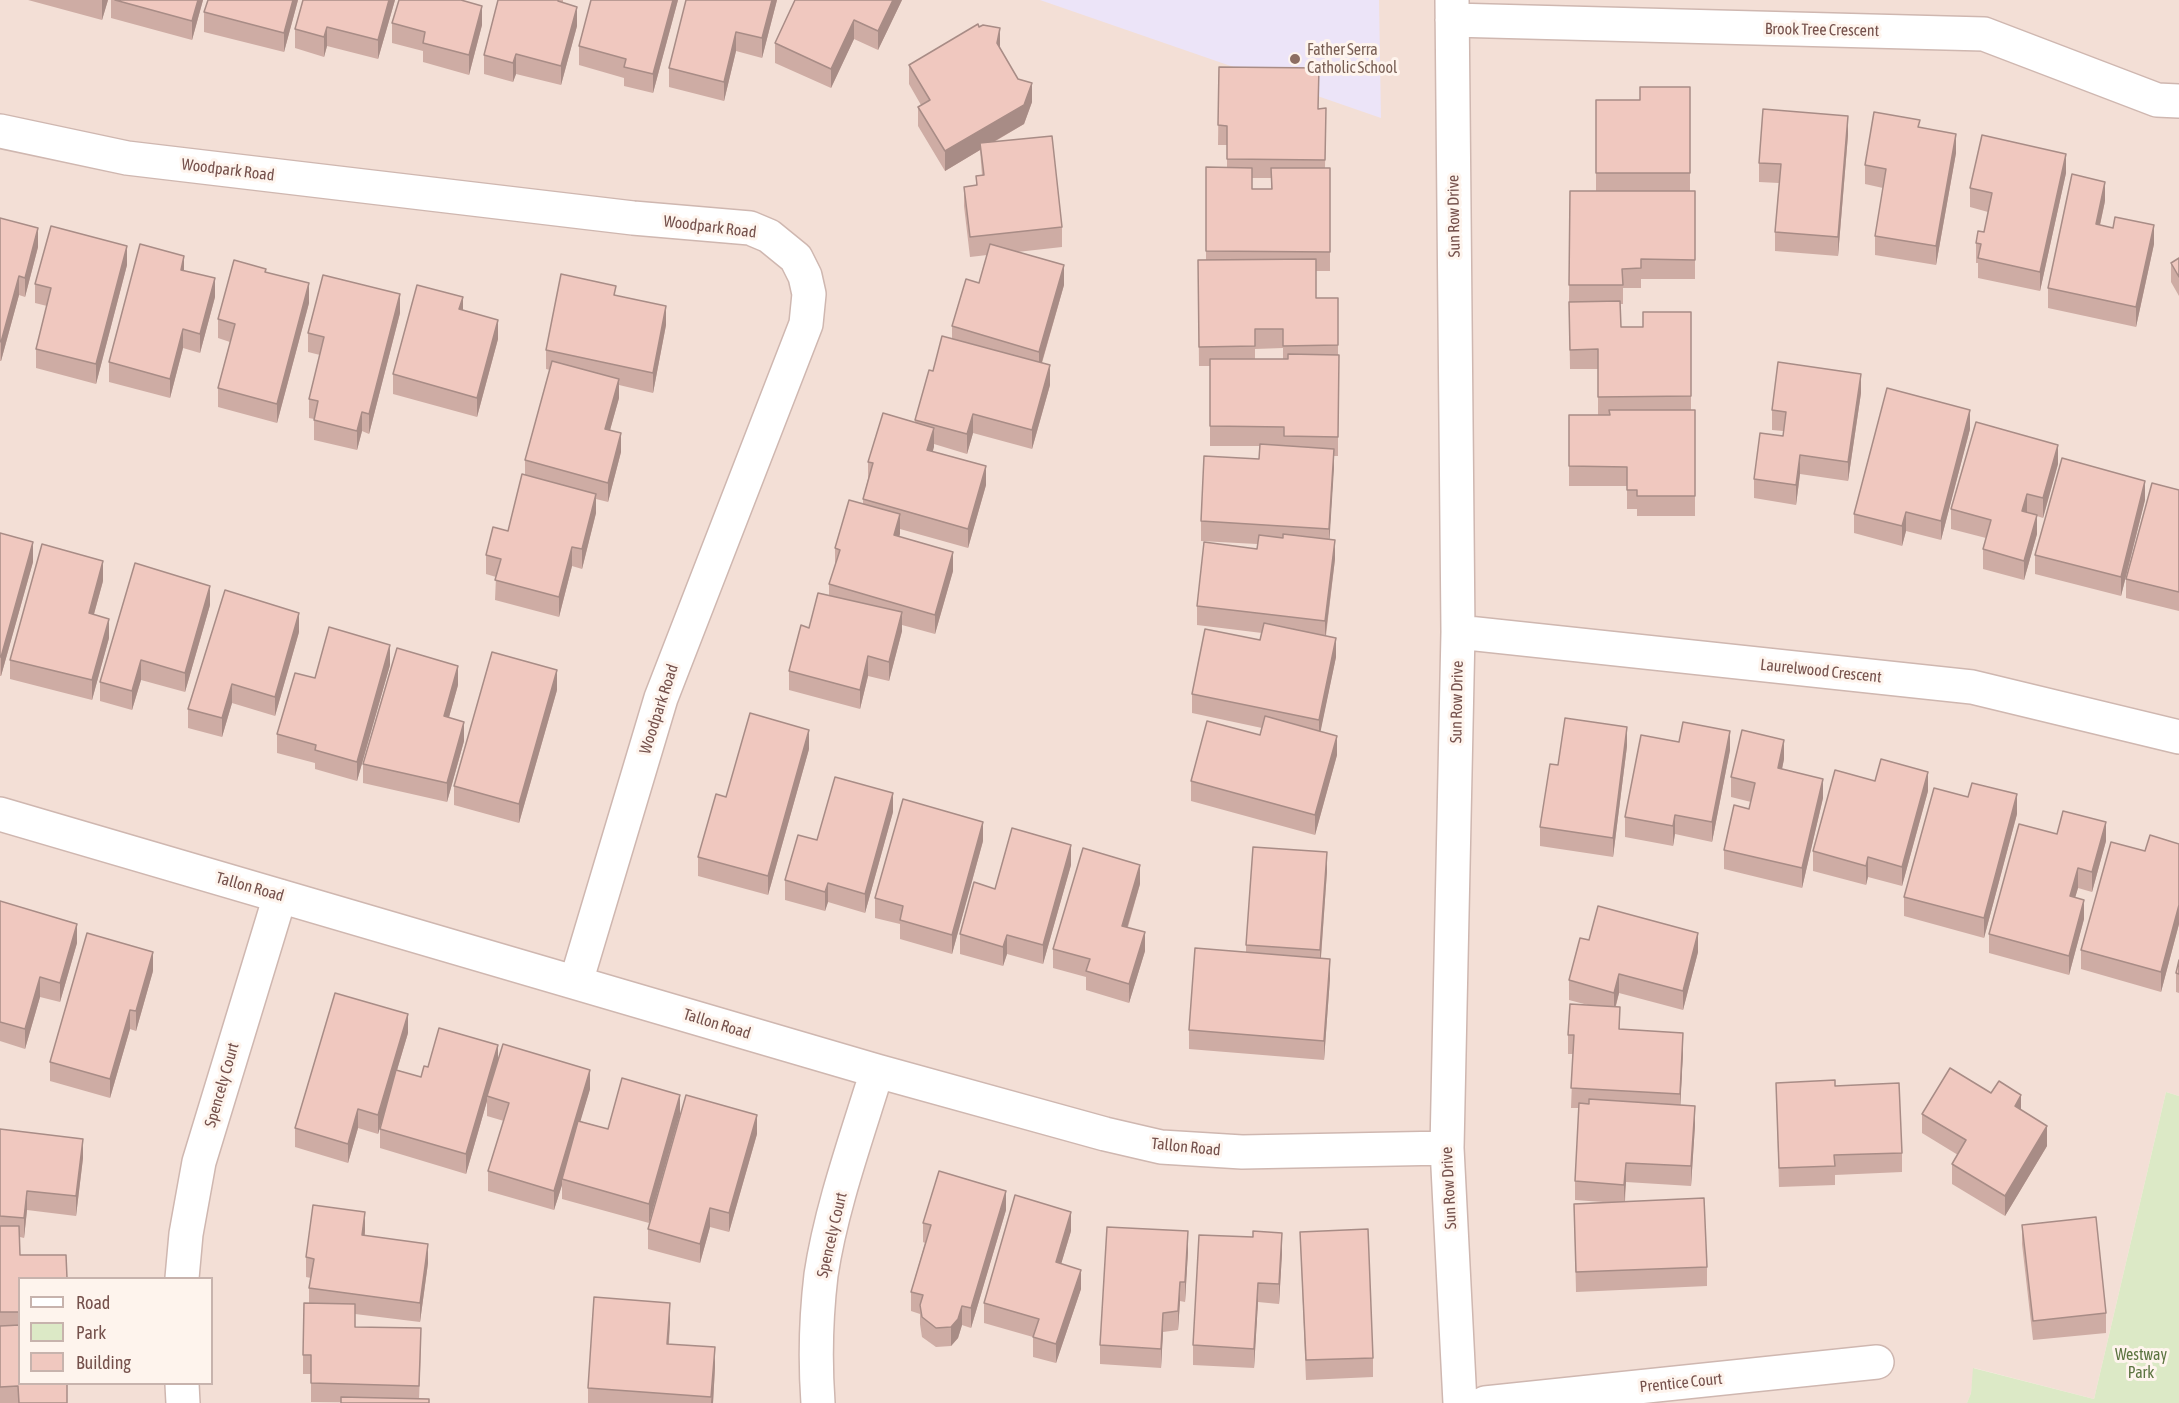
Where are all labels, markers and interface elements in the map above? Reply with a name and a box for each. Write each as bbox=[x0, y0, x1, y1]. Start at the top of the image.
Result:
street label: Brook Tree Crescent bbox=[1765, 19, 1879, 41]
place label: Father Serra Catholic School bbox=[1307, 40, 1397, 78]
marker: Father Serra Catholic School bbox=[1288, 52, 1302, 66]
street label: Woodpark Road bbox=[181, 155, 275, 185]
street label: Sun Row Drive bbox=[1444, 175, 1464, 257]
street label: Woodpark Road bbox=[663, 212, 757, 242]
street label: Laurelwood Crescent bbox=[1759, 655, 1883, 687]
street label: Sun Row Drive bbox=[1447, 661, 1467, 743]
street label: Woodpark Road bbox=[635, 662, 683, 756]
street label: Tallon Road bbox=[214, 868, 286, 906]
street label: Tallon Road bbox=[681, 1005, 753, 1043]
street label: Spencely Court bbox=[201, 1041, 243, 1129]
street label: Tallon Road bbox=[1150, 1134, 1222, 1160]
street label: Sun Row Drive bbox=[1437, 1146, 1461, 1230]
street label: Spencely Court bbox=[813, 1190, 851, 1280]
legend bbox=[18, 1277, 213, 1385]
text: Road bbox=[76, 1292, 110, 1313]
text: Park bbox=[76, 1322, 106, 1343]
park label: Westway Park bbox=[2115, 1345, 2167, 1383]
text: Building bbox=[76, 1352, 131, 1373]
street label: Prentice Court bbox=[1639, 1369, 1723, 1397]

